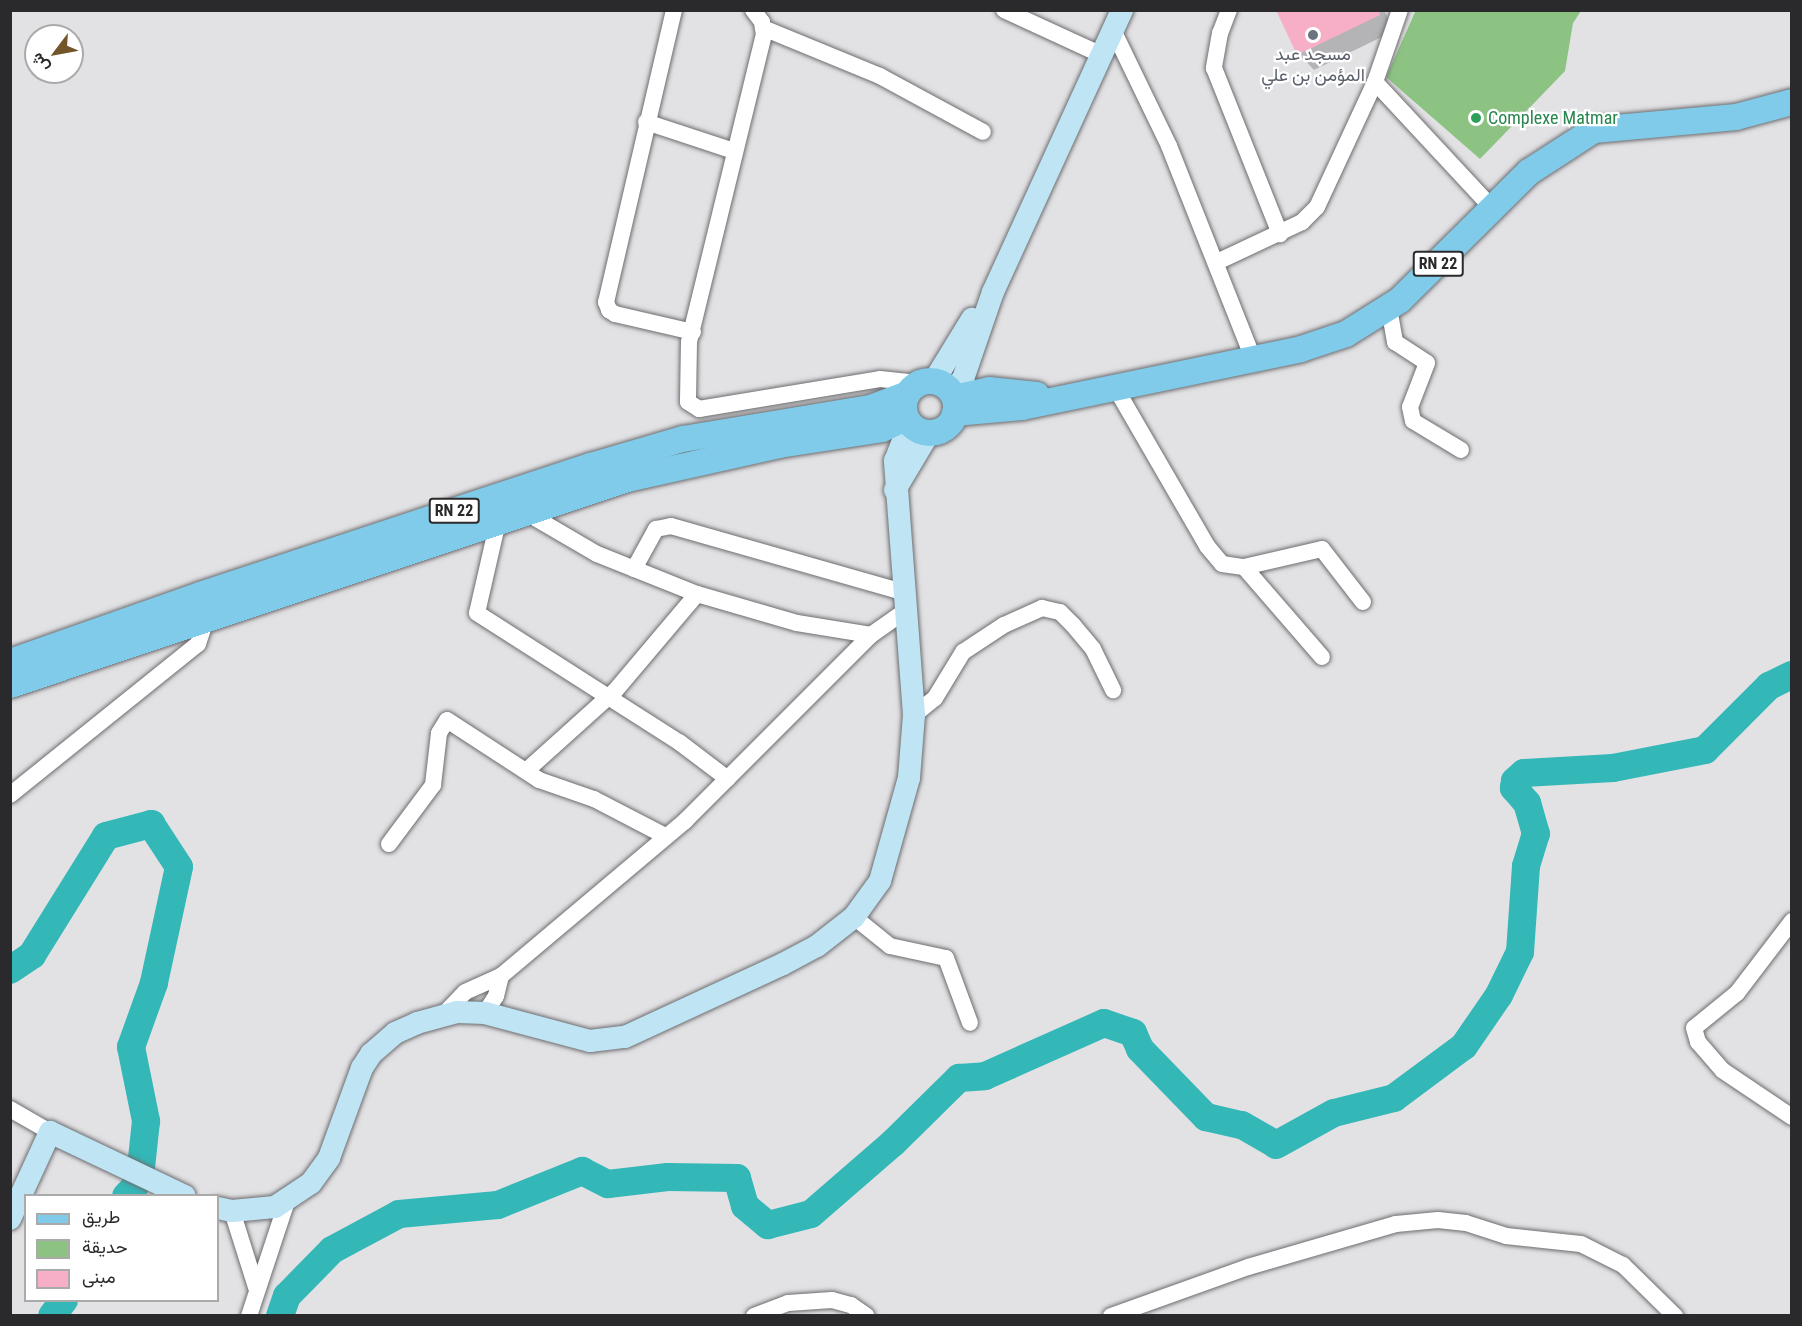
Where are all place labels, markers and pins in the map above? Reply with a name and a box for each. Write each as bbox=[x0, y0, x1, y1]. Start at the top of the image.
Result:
marker: مسجد عبد المؤمن بن علي bbox=[1306, 28, 1320, 42]
place label: مسجد عبد المؤمن بن علي bbox=[1261, 44, 1365, 86]
place label: Complexe Matmar bbox=[1488, 107, 1618, 129]
marker: Complexe Matmar bbox=[1469, 111, 1483, 125]

